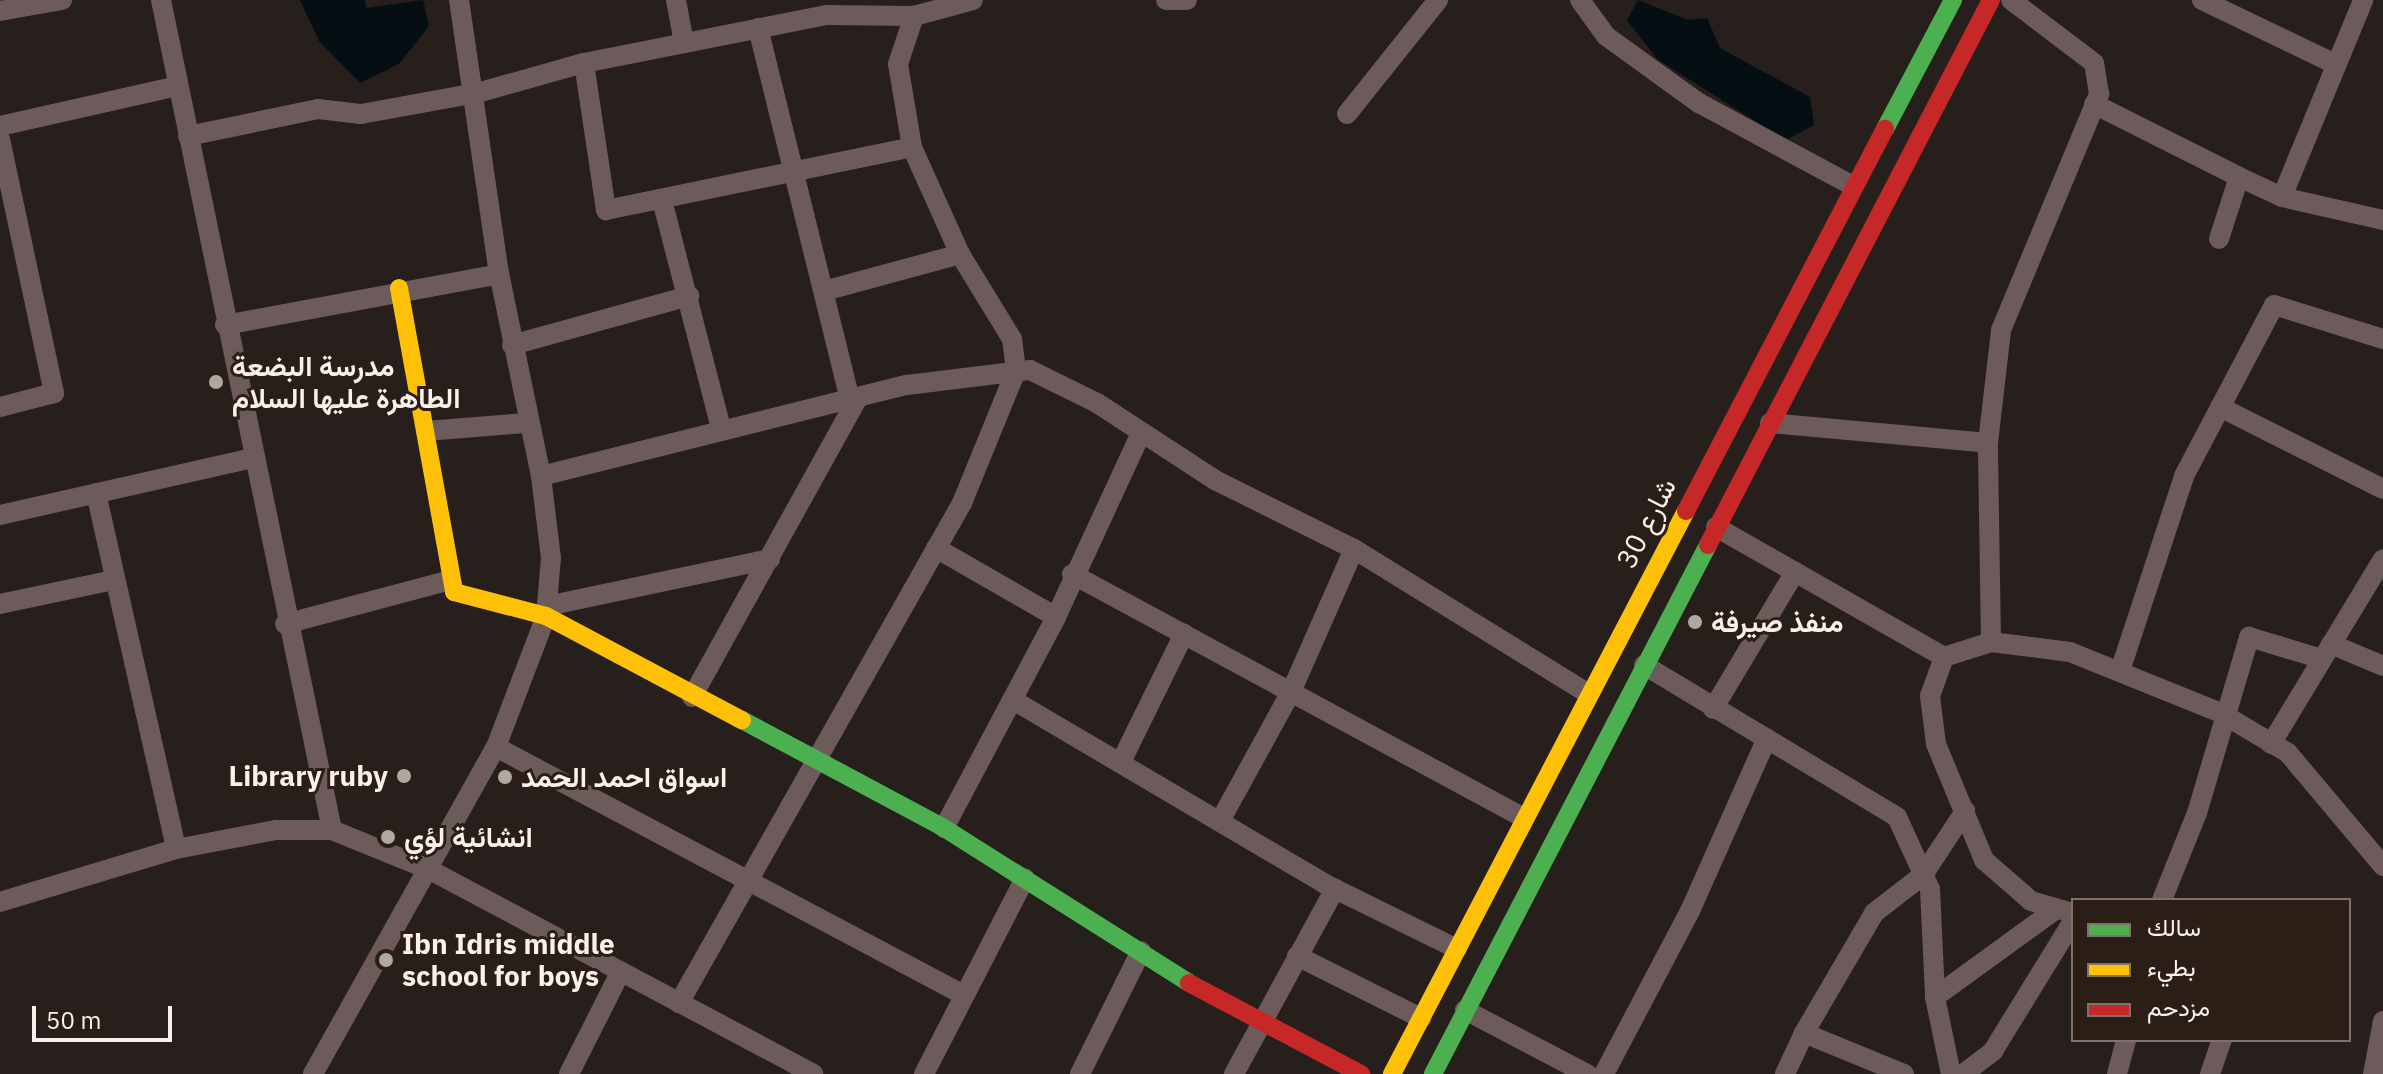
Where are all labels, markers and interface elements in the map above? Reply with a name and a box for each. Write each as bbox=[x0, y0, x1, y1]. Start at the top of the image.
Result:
place label: مدرسة البضعة الطاهرة عليها السلام bbox=[232, 349, 461, 415]
marker: مدرسة البضعة الطاهرة عليها السلام bbox=[207, 373, 225, 391]
street label: شارع 30 bbox=[1609, 472, 1683, 574]
place label: منفذ صيرفة bbox=[1711, 605, 1843, 639]
marker: منفذ صيرفة bbox=[1686, 613, 1704, 631]
place label: Library ruby bbox=[229, 759, 388, 793]
place label: اسواق احمد الحمد bbox=[521, 760, 727, 794]
marker: Library ruby bbox=[395, 767, 413, 785]
marker: اسواق احمد الحمد bbox=[496, 768, 514, 786]
place label: انشائية لؤي bbox=[404, 820, 533, 854]
marker: انشائية لؤي bbox=[379, 828, 397, 846]
legend bbox=[2071, 898, 2351, 1042]
text: سالك bbox=[2147, 911, 2201, 943]
place label: Ibn Idris middle school for boys bbox=[402, 927, 615, 993]
marker: Ibn Idris middle school for boys bbox=[377, 951, 395, 969]
text: بطيء bbox=[2147, 951, 2196, 983]
scale bar bbox=[36, 990, 176, 1040]
text: مزدحم bbox=[2147, 991, 2210, 1023]
text: 50 m bbox=[46, 1004, 101, 1036]

